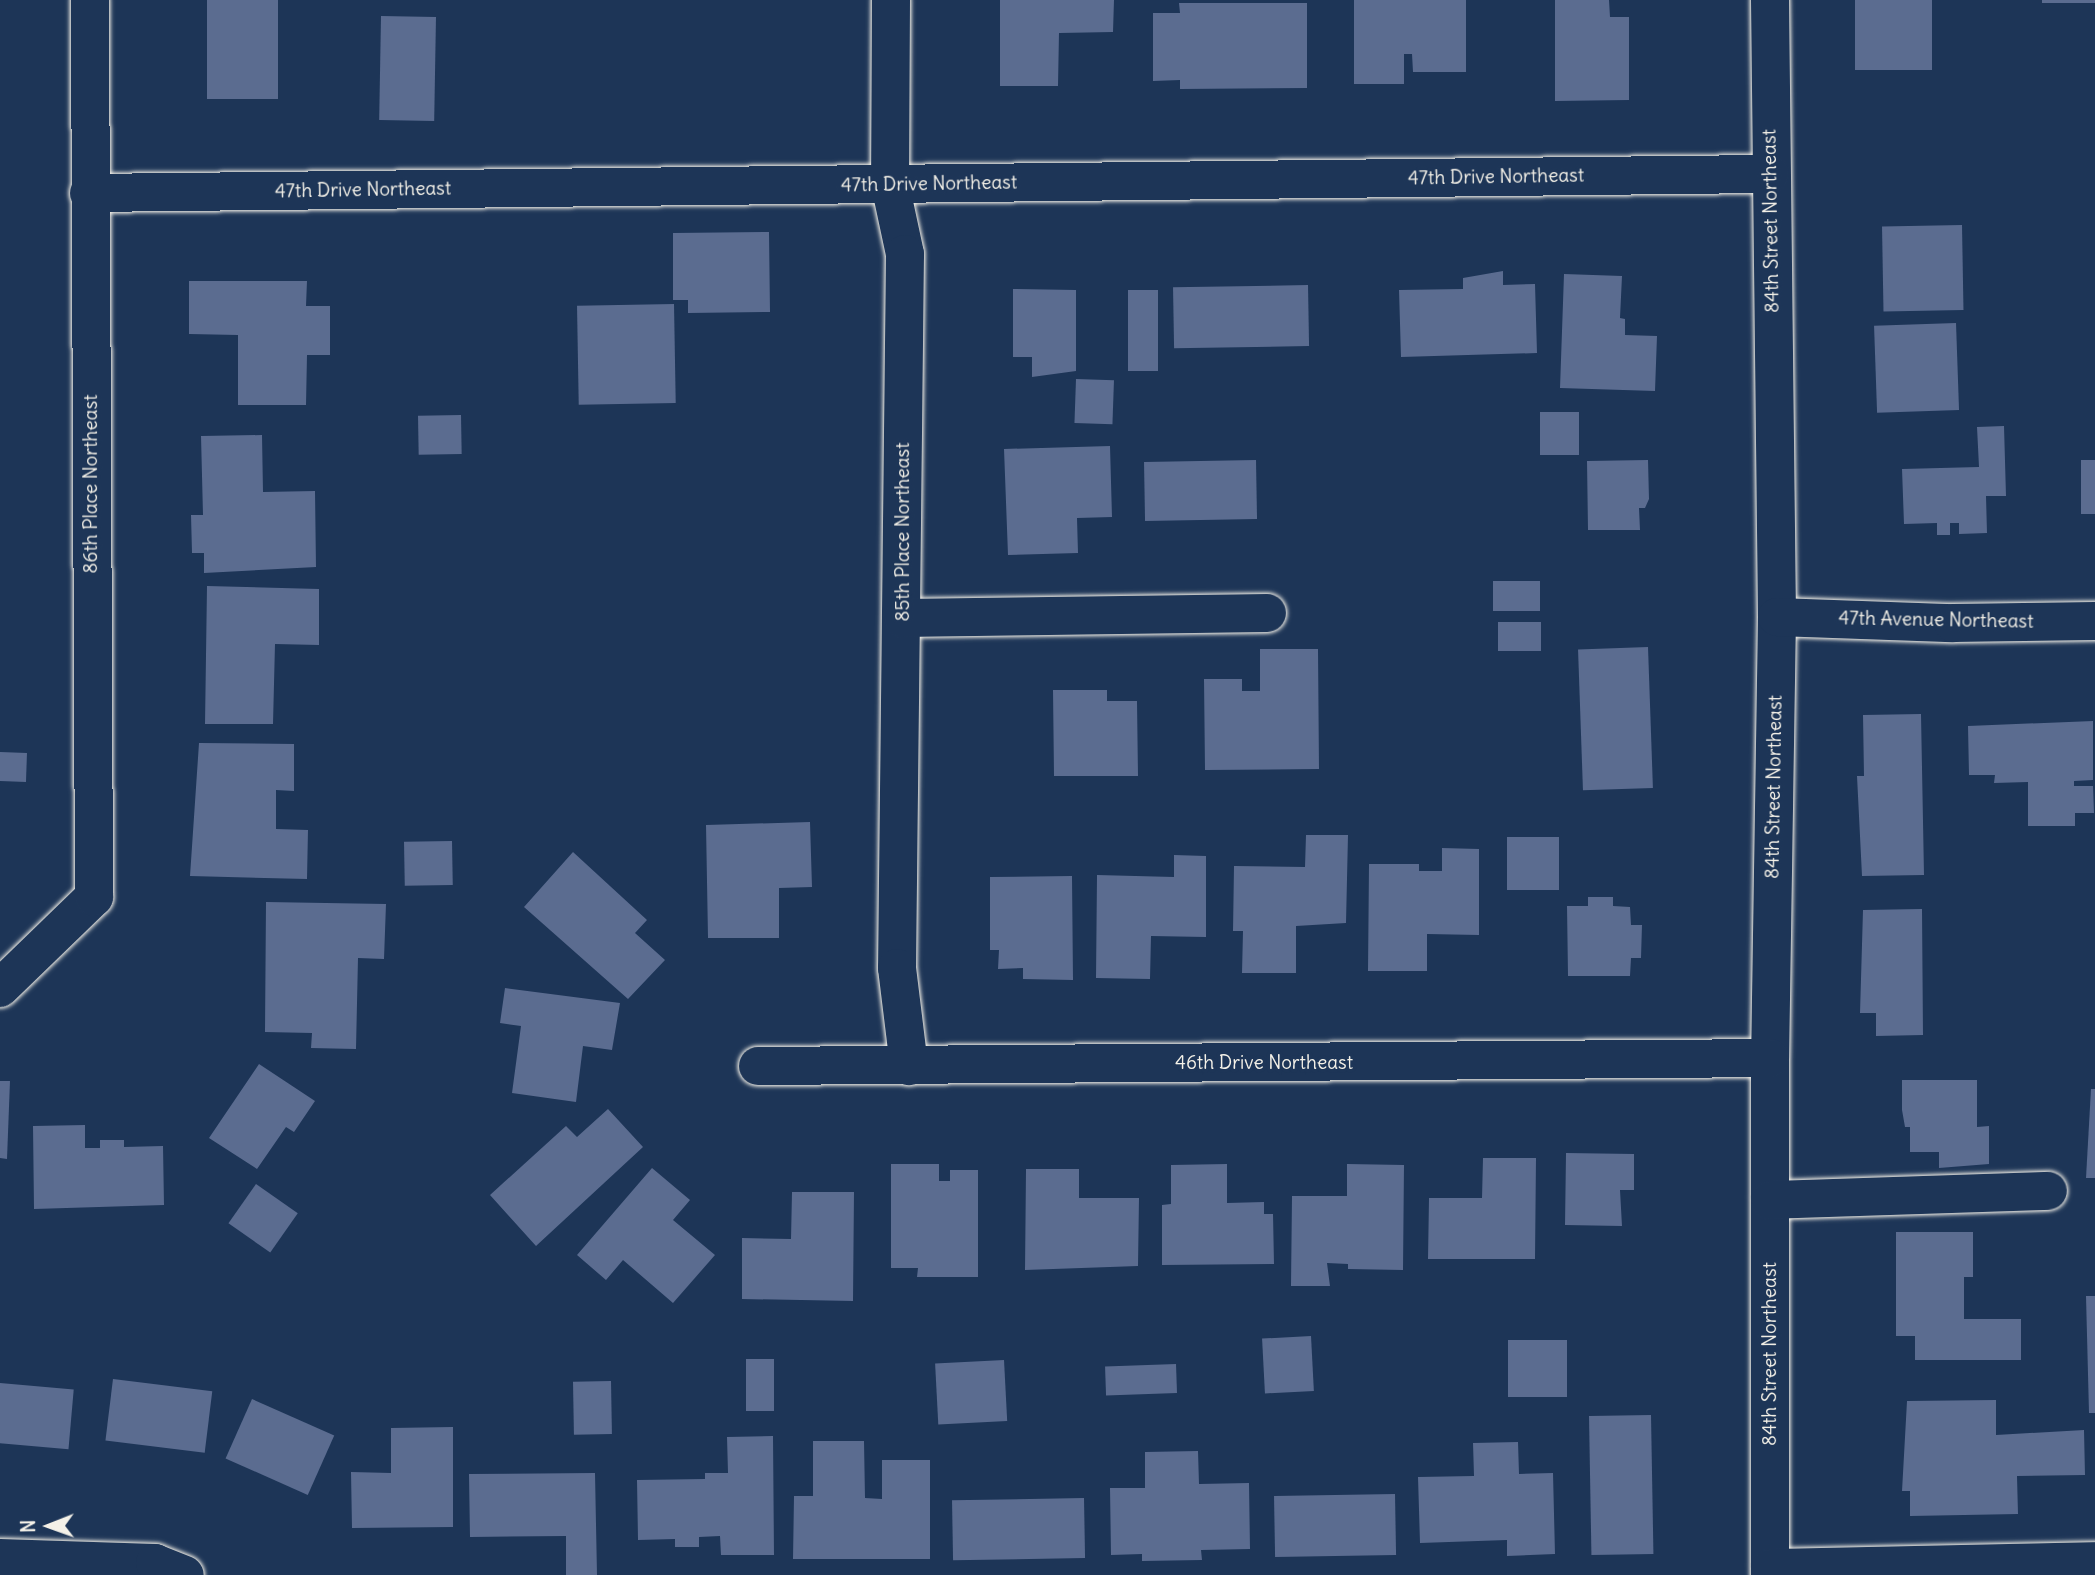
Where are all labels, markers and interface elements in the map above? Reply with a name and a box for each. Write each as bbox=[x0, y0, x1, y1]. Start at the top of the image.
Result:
street label: 84th Street Northeast bbox=[1758, 129, 1784, 313]
street label: 47th Drive Northeast bbox=[1408, 164, 1584, 190]
street label: 47th Drive Northeast bbox=[841, 171, 1017, 197]
street label: 47th Drive Northeast bbox=[275, 177, 451, 203]
street label: 86th Place Northeast bbox=[80, 394, 102, 574]
street label: 85th Place Northeast bbox=[892, 442, 914, 622]
street label: 47th Avenue Northeast bbox=[1838, 607, 2034, 633]
street label: 84th Street Northeast bbox=[1761, 695, 1787, 879]
street label: 46th Drive Northeast bbox=[1175, 1052, 1353, 1074]
street label: 84th Street Northeast bbox=[1759, 1262, 1781, 1446]
north arrow bbox=[14, 1491, 84, 1561]
text: N bbox=[16, 1520, 40, 1533]

